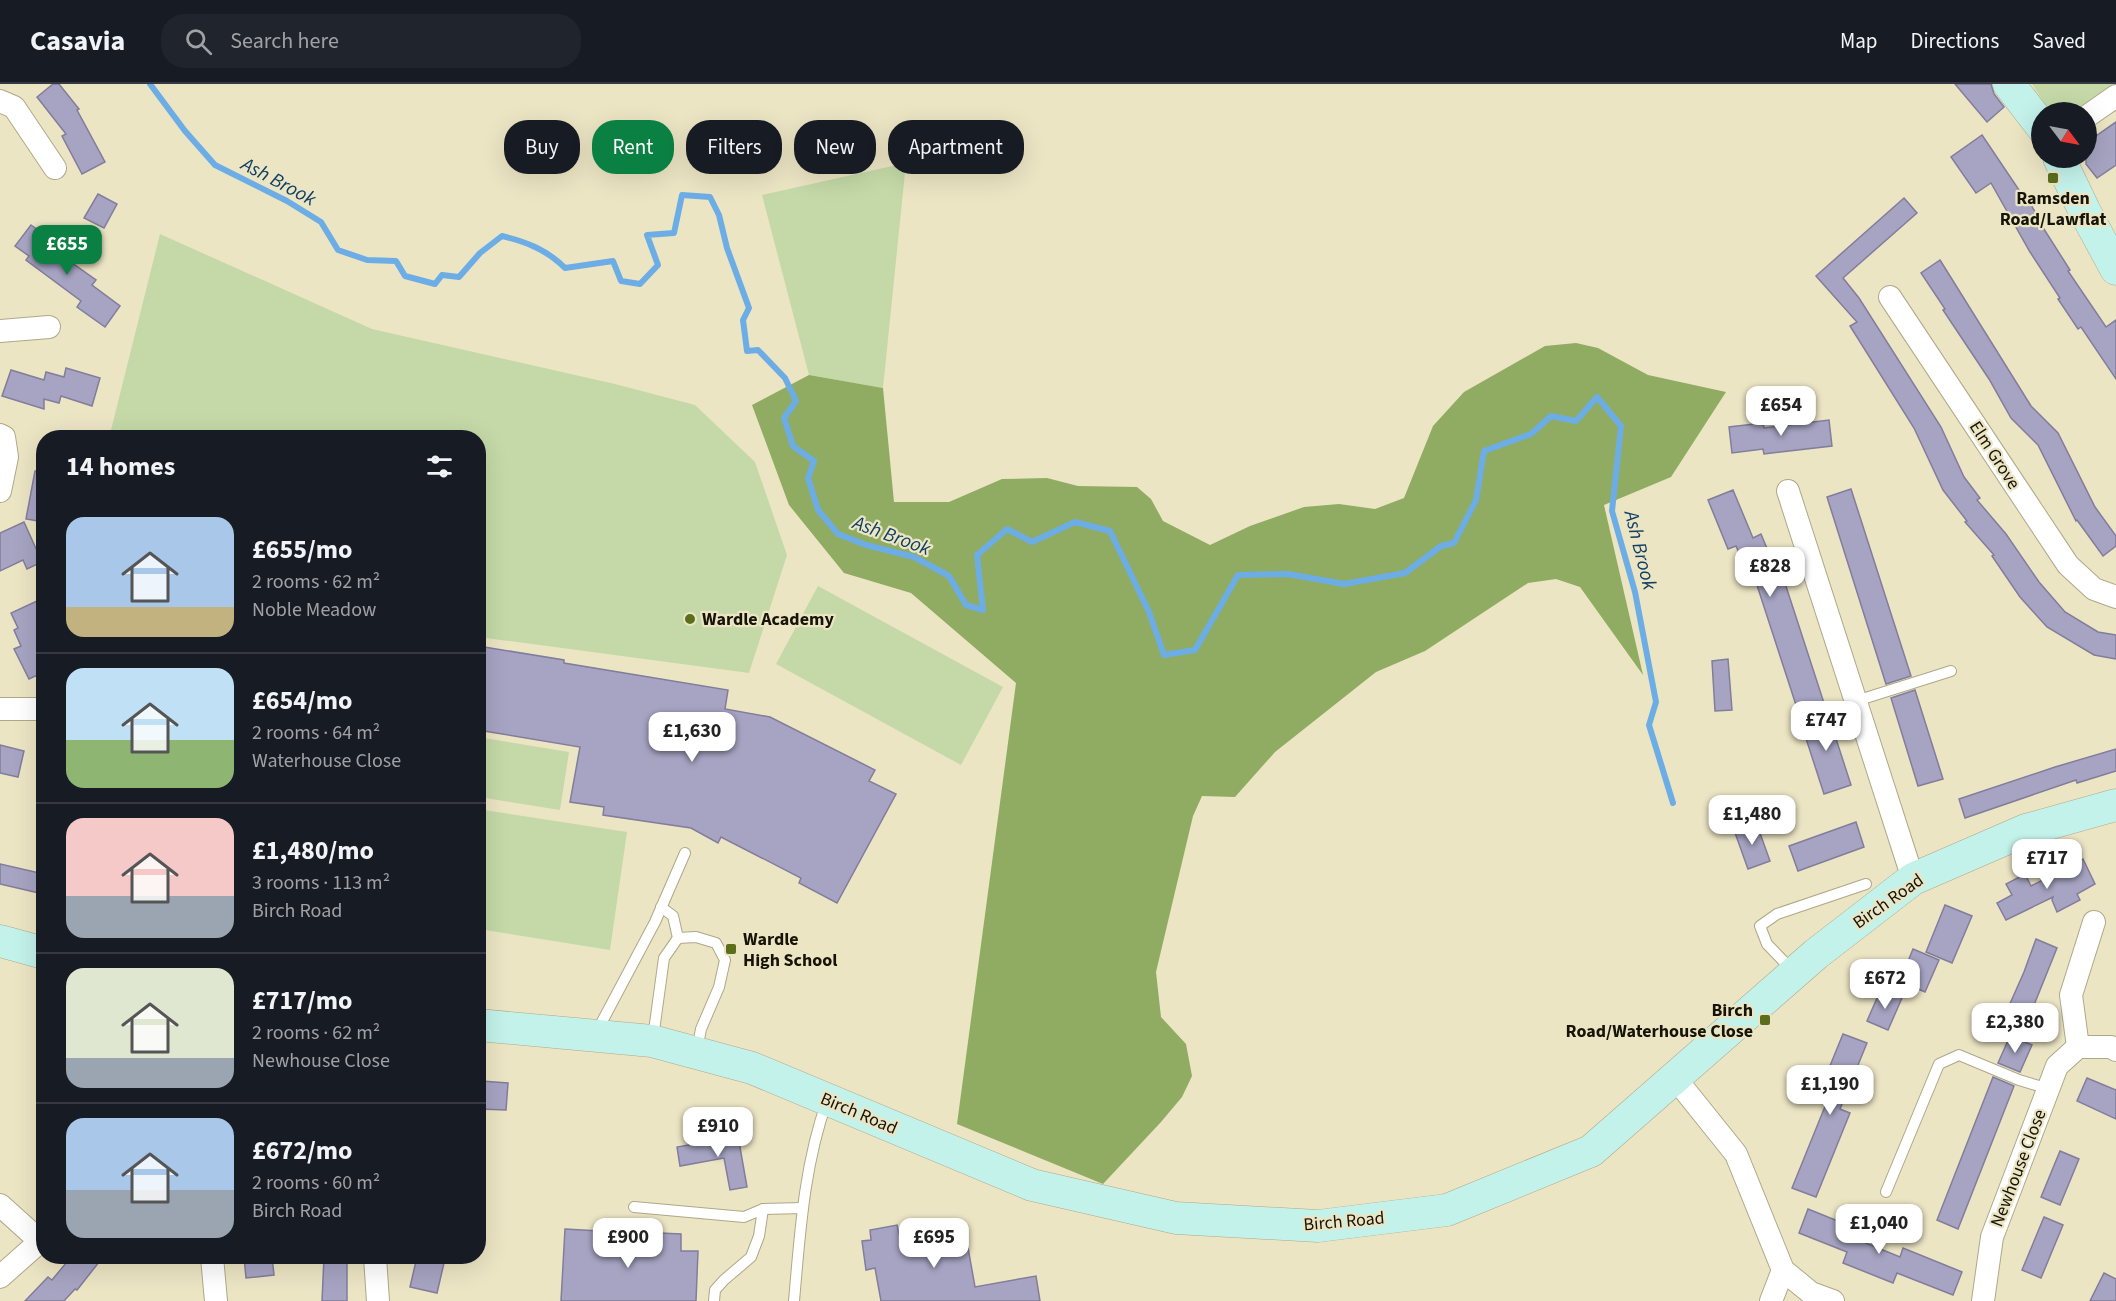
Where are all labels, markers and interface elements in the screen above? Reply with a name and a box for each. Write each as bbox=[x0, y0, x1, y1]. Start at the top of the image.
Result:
search box bbox=[161, 14, 581, 68]
text: Casavia bbox=[30, 21, 125, 61]
icon: search bbox=[182, 25, 215, 58]
text: Search here bbox=[230, 25, 339, 57]
text: Map bbox=[1840, 26, 1878, 56]
text: Directions bbox=[1911, 26, 1999, 56]
text: Saved bbox=[2032, 26, 2086, 56]
north arrow bbox=[2031, 102, 2097, 168]
map controls bbox=[2031, 102, 2097, 168]
chip: Buy bbox=[504, 120, 580, 174]
chip: Rent bbox=[592, 120, 674, 174]
chip: Filters bbox=[686, 120, 782, 174]
chip: New bbox=[794, 120, 876, 174]
chip: Apartment bbox=[888, 120, 1024, 174]
water label: Ash Brook bbox=[235, 150, 321, 213]
marker: Ramsden Road/Lawflat bbox=[2046, 171, 2060, 185]
place label: Ramsden Road/Lawflat bbox=[2000, 186, 2106, 232]
pin: £655 bbox=[31, 225, 103, 276]
text: £655 bbox=[46, 230, 88, 258]
pin: £654 bbox=[1745, 386, 1817, 437]
text: £654 bbox=[1760, 391, 1802, 419]
street label: Elm Grove bbox=[1963, 416, 2026, 494]
text: 14 homes bbox=[66, 448, 175, 485]
icon: filters bbox=[423, 450, 456, 483]
water label: Ash Brook bbox=[1616, 506, 1664, 593]
water label: Ash Brook bbox=[847, 508, 935, 563]
text: £655/mo bbox=[252, 531, 352, 568]
icon: home bbox=[114, 541, 186, 613]
pin: £828 bbox=[1734, 547, 1806, 598]
text: £828 bbox=[1749, 552, 1791, 580]
text: 2 rooms · 62 m² bbox=[252, 568, 380, 596]
text: Noble Meadow bbox=[252, 596, 376, 624]
place label: Wardle Academy bbox=[702, 607, 834, 632]
marker: Wardle Academy bbox=[683, 612, 697, 626]
text: £654/mo bbox=[252, 682, 352, 719]
icon: home bbox=[114, 692, 186, 764]
pin: £747 bbox=[1790, 701, 1862, 752]
text: £747 bbox=[1805, 706, 1847, 734]
pin: £1,630 bbox=[643, 712, 741, 763]
text: £1,630 bbox=[663, 717, 721, 745]
text: 2 rooms · 64 m² bbox=[252, 719, 380, 747]
text: Waterhouse Close bbox=[252, 747, 401, 775]
pin: £1,480 bbox=[1703, 795, 1801, 846]
text: £1,480 bbox=[1723, 800, 1781, 828]
text: £1,480/mo bbox=[252, 832, 374, 869]
pin: £717 bbox=[2011, 839, 2083, 890]
icon: home bbox=[114, 842, 186, 914]
text: £717 bbox=[2026, 844, 2068, 872]
street label: Birch Road bbox=[1848, 868, 1929, 935]
text: 3 rooms · 113 m² bbox=[252, 869, 390, 897]
text: Birch Road bbox=[252, 897, 342, 925]
place label: Wardle High School bbox=[743, 927, 837, 973]
marker: Wardle High School bbox=[724, 942, 738, 956]
pin: £672 bbox=[1849, 959, 1921, 1010]
text: £672 bbox=[1864, 964, 1906, 992]
text: £717/mo bbox=[252, 982, 352, 1019]
icon: home bbox=[114, 992, 186, 1064]
place label: Birch Road/Waterhouse Close bbox=[1566, 998, 1753, 1044]
pin: £2,380 bbox=[1966, 1003, 2064, 1054]
text: £2,380 bbox=[1986, 1008, 2044, 1036]
marker: Birch Road/Waterhouse Close bbox=[1758, 1013, 1772, 1027]
text: 2 rooms · 62 m² bbox=[252, 1019, 380, 1047]
text: Newhouse Close bbox=[252, 1047, 390, 1075]
pin: £1,190 bbox=[1781, 1065, 1879, 1116]
text: £1,190 bbox=[1801, 1070, 1859, 1098]
street label: Birch Road bbox=[816, 1086, 901, 1141]
street label: Newhouse Close bbox=[1985, 1106, 2052, 1231]
pin: £910 bbox=[682, 1107, 754, 1158]
text: £910 bbox=[697, 1112, 739, 1140]
text: £672/mo bbox=[252, 1132, 352, 1169]
icon: home bbox=[114, 1142, 186, 1214]
text: 2 rooms · 60 m² bbox=[252, 1169, 380, 1197]
text: Birch Road bbox=[252, 1197, 342, 1225]
pin: £1,040 bbox=[1830, 1204, 1928, 1255]
street label: Birch Road bbox=[1302, 1206, 1386, 1237]
text: £1,040 bbox=[1850, 1209, 1908, 1237]
pin: £900 bbox=[592, 1218, 664, 1269]
pin: £695 bbox=[898, 1218, 970, 1269]
text: £900 bbox=[607, 1223, 649, 1251]
text: £695 bbox=[913, 1223, 955, 1251]

